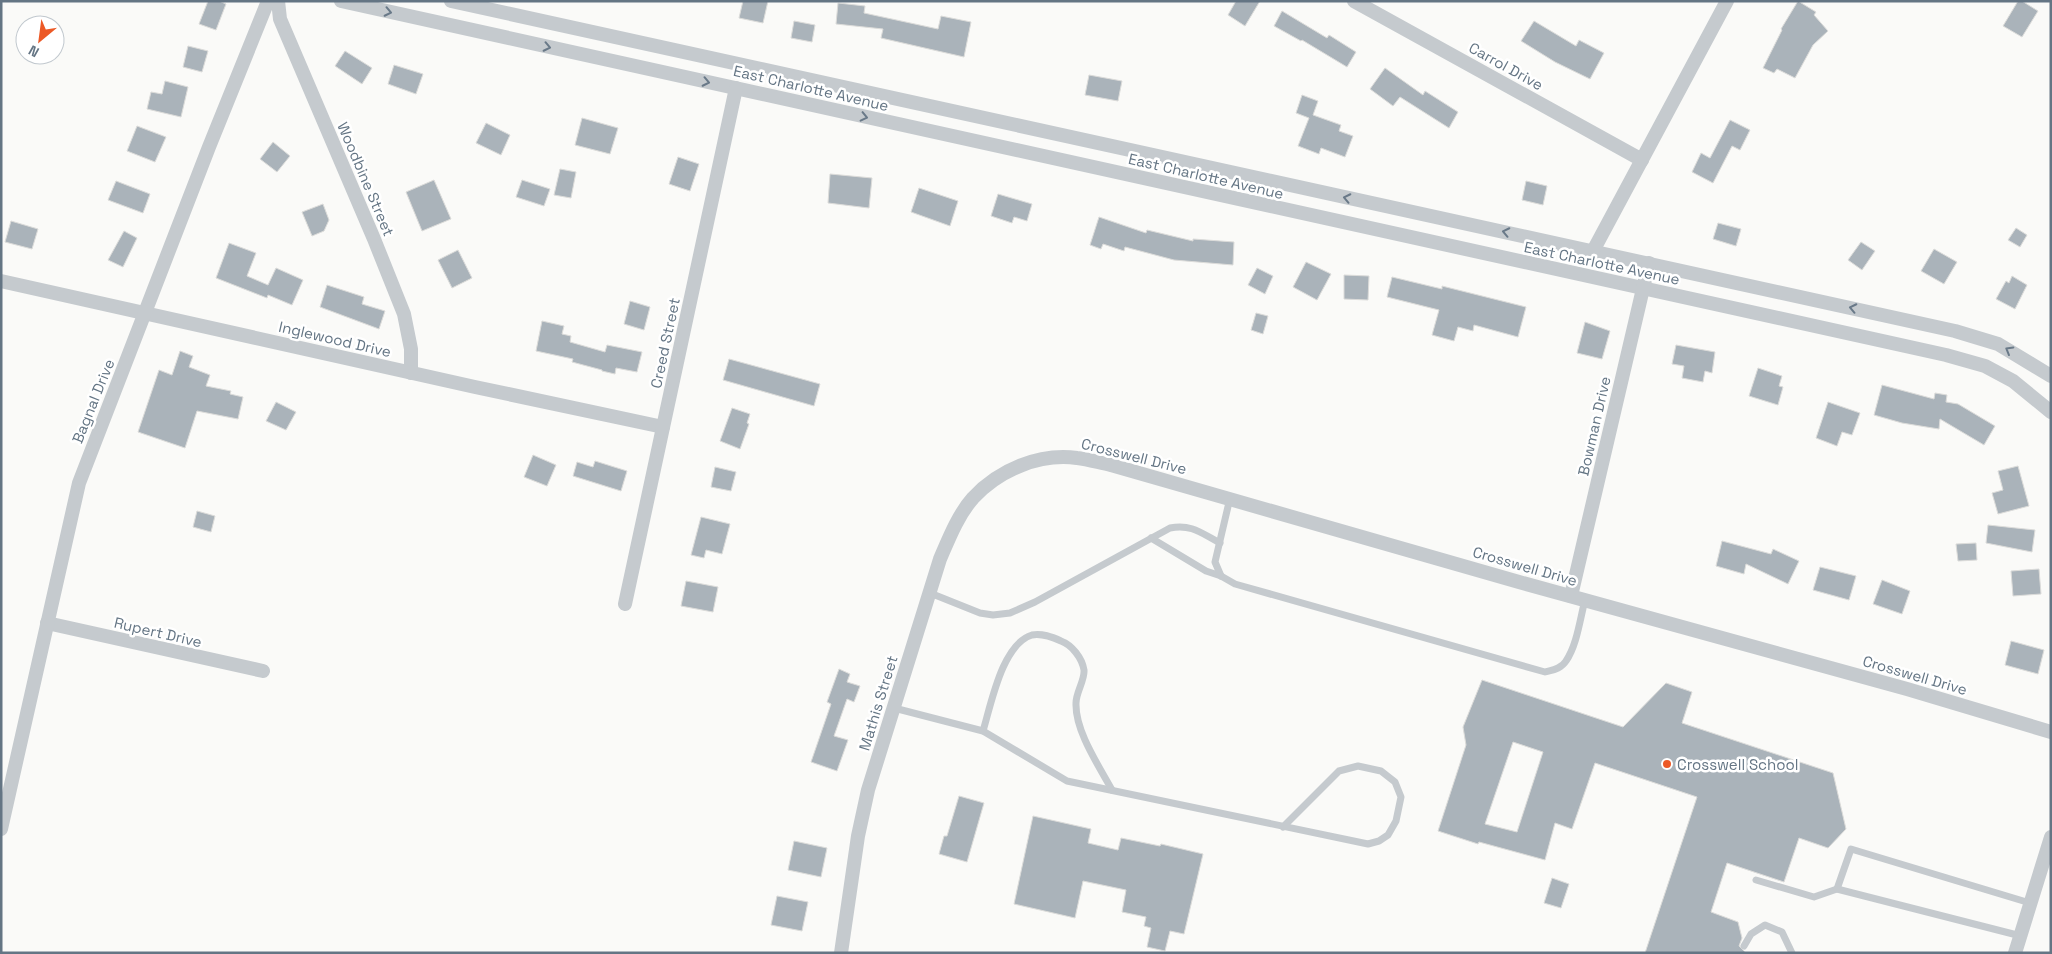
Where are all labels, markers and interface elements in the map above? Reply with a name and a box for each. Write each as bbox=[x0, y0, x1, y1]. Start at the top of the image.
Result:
one-way arrow bbox=[384, 6, 393, 17]
north arrow bbox=[15, 15, 65, 65]
street label: Carrol Drive bbox=[1466, 38, 1547, 94]
text: N bbox=[25, 41, 42, 62]
one-way arrow bbox=[543, 41, 551, 52]
street label: East Charlotte Avenue bbox=[731, 61, 891, 115]
one-way arrow bbox=[701, 76, 710, 86]
one-way arrow bbox=[860, 111, 869, 122]
street label: Woodbine Street bbox=[333, 119, 399, 239]
street label: East Charlotte Avenue bbox=[1126, 149, 1286, 203]
one-way arrow bbox=[1343, 193, 1352, 204]
one-way arrow bbox=[1502, 227, 1511, 238]
street label: East Charlotte Avenue bbox=[1522, 237, 1682, 289]
street label: Creed Street bbox=[646, 296, 684, 390]
one-way arrow bbox=[1848, 303, 1857, 314]
street label: Inglewood Drive bbox=[277, 317, 393, 361]
one-way arrow bbox=[2006, 347, 2015, 357]
street label: Bagnal Drive bbox=[67, 356, 119, 446]
street label: Bowman Drive bbox=[1573, 374, 1615, 478]
street label: Crosswell Drive bbox=[1079, 434, 1189, 478]
street label: Crosswell Drive bbox=[1471, 542, 1580, 590]
street label: Rupert Drive bbox=[112, 613, 204, 651]
street label: Crosswell Drive bbox=[1861, 651, 1970, 699]
street label: Mathis Street bbox=[855, 653, 902, 753]
place label: Crosswell School bbox=[1677, 755, 1799, 774]
marker: Crosswell School bbox=[1661, 758, 1673, 770]

